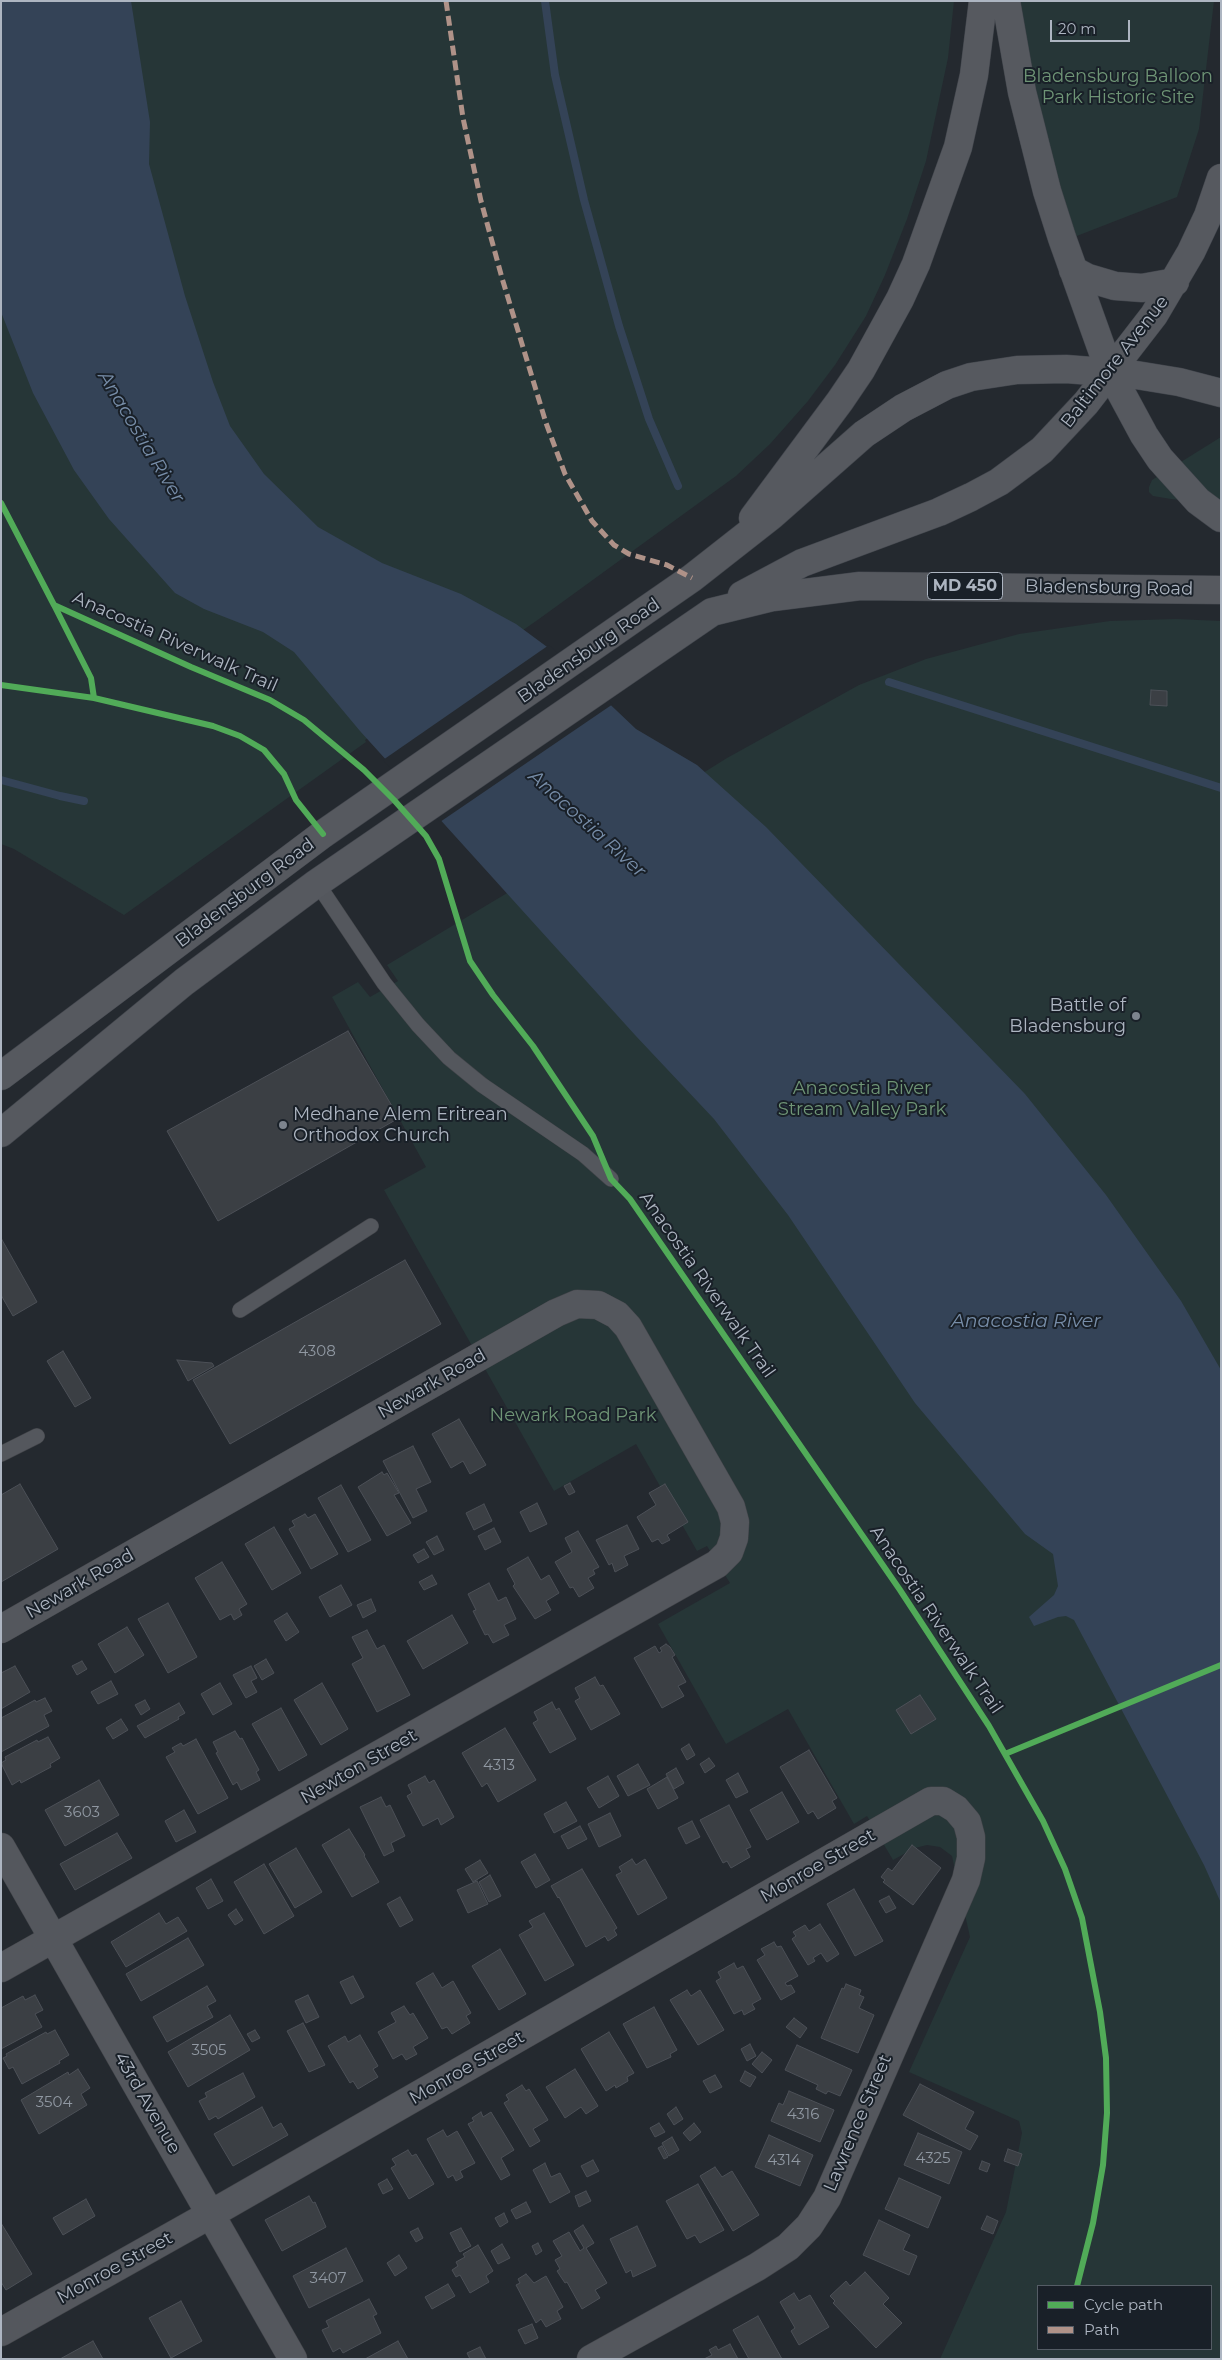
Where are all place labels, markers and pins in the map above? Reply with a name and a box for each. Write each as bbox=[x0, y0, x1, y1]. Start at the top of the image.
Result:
place label: Battle of Bladensburg bbox=[1009, 995, 1126, 1038]
marker: Battle of Bladensburg bbox=[1130, 1010, 1142, 1022]
place label: Medhane Alem Eritrean Orthodox Church bbox=[293, 1104, 508, 1146]
marker: Medhane Alem Eritrean Orthodox Church bbox=[277, 1119, 289, 1131]

